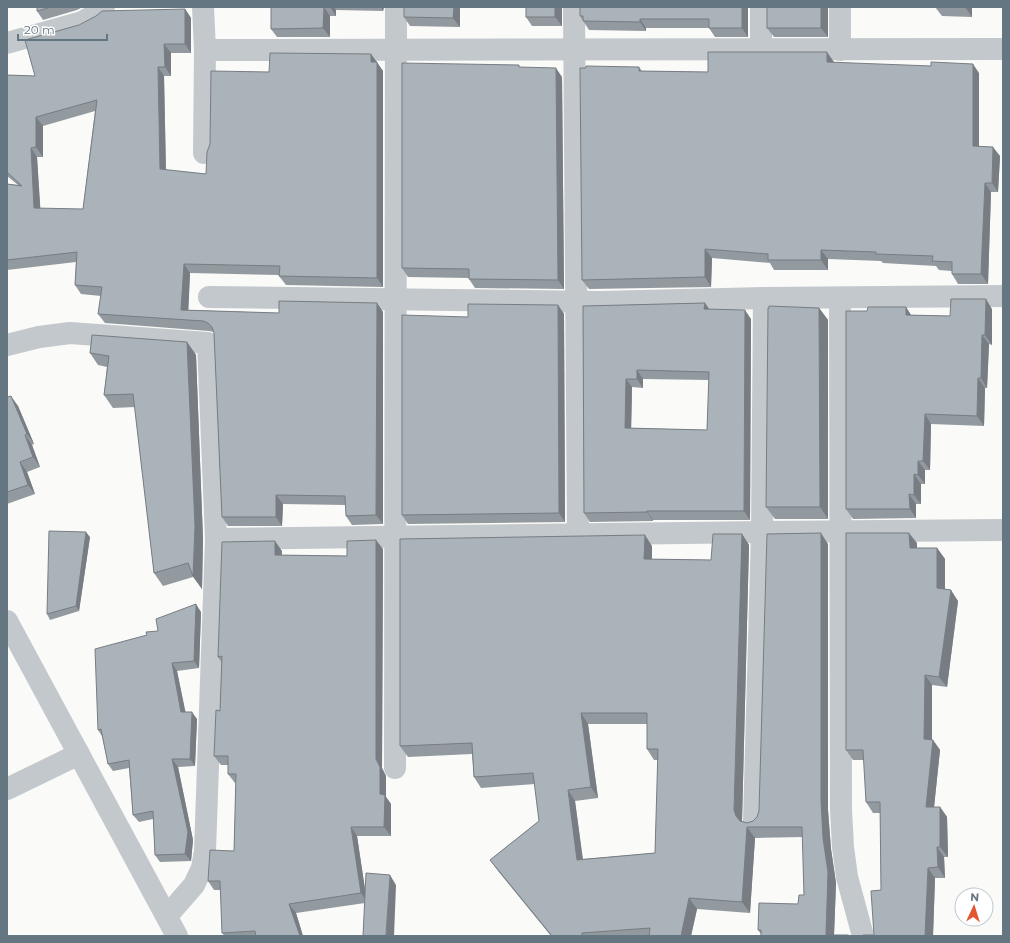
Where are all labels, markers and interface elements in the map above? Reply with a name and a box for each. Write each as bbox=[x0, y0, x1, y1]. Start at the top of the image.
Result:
scale bar bbox=[18, 16, 107, 42]
text: 20 m bbox=[24, 22, 55, 37]
north arrow bbox=[954, 887, 994, 927]
text: N bbox=[970, 890, 980, 904]

